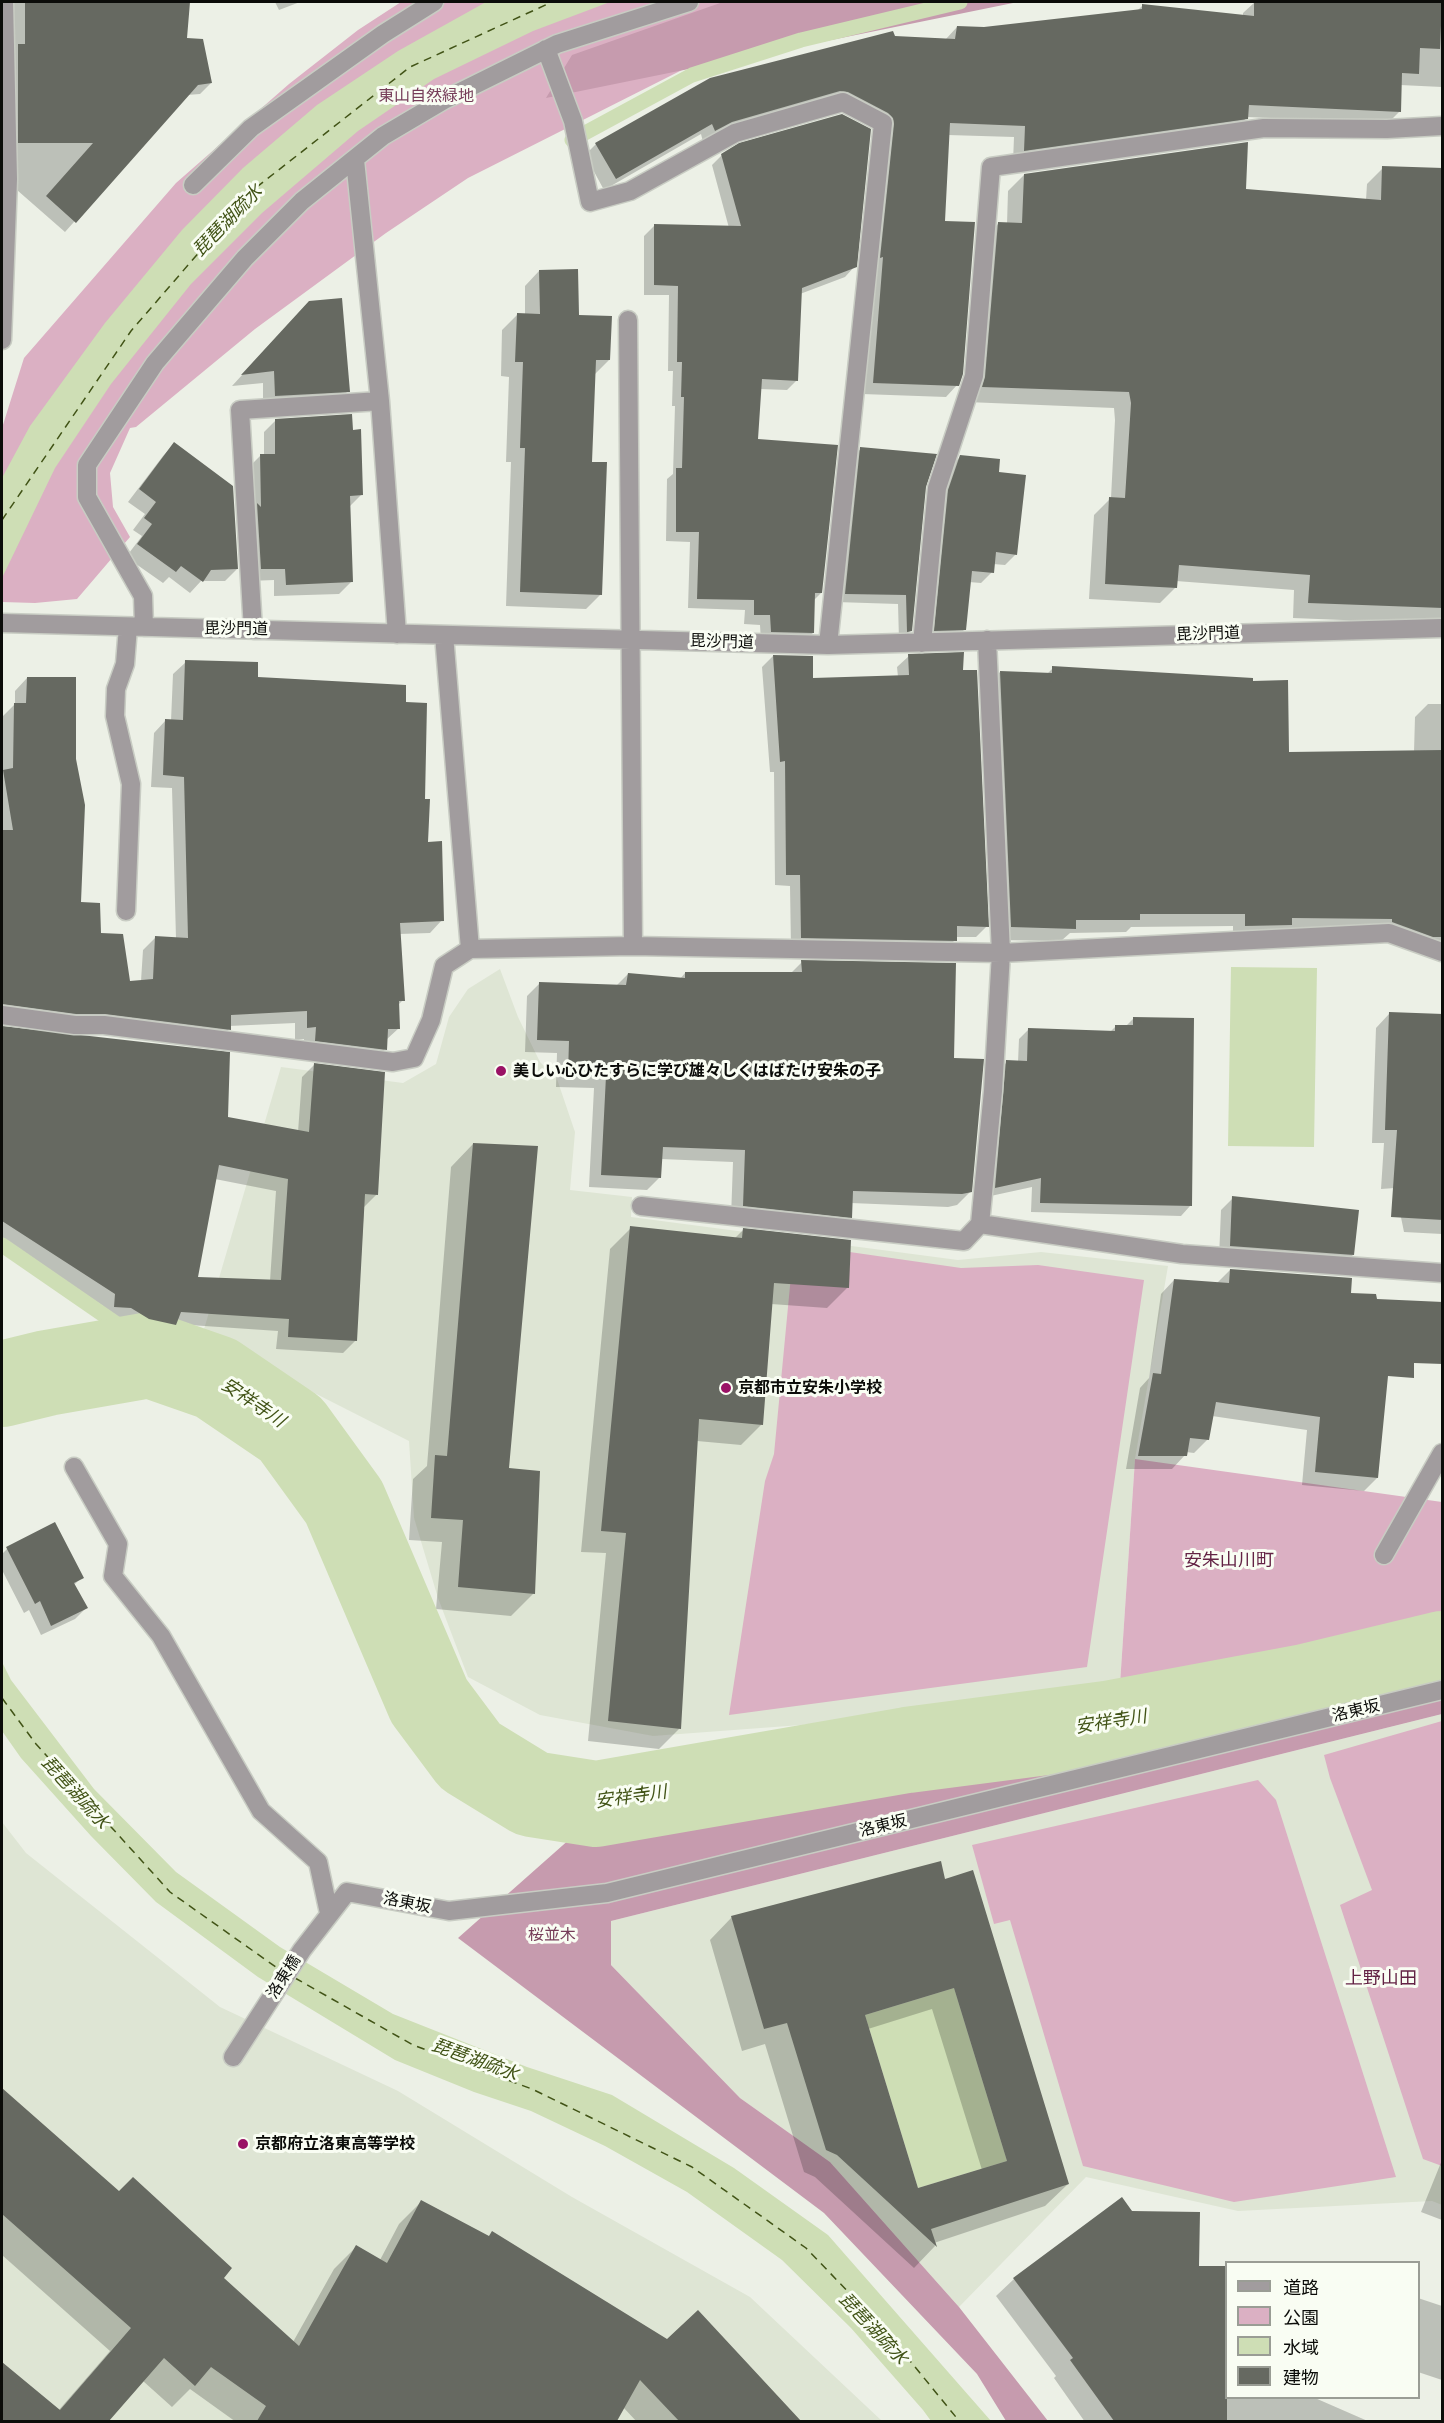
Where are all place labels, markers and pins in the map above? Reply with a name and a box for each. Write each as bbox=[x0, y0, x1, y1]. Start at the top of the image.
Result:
place label: 美しい心ひたすらに学び雄々しくはばたけ安朱の子 bbox=[513, 1061, 881, 1081]
marker: 美しい心ひたすらに学び雄々しくはばたけ安朱の子 bbox=[494, 1064, 508, 1078]
place label: 京都市立安朱小学校 bbox=[738, 1378, 882, 1398]
marker: 京都市立安朱小学校 bbox=[719, 1381, 733, 1395]
place label: 京都府立洛東高等学校 bbox=[255, 2134, 415, 2154]
marker: 京都府立洛東高等学校 bbox=[236, 2137, 250, 2151]

